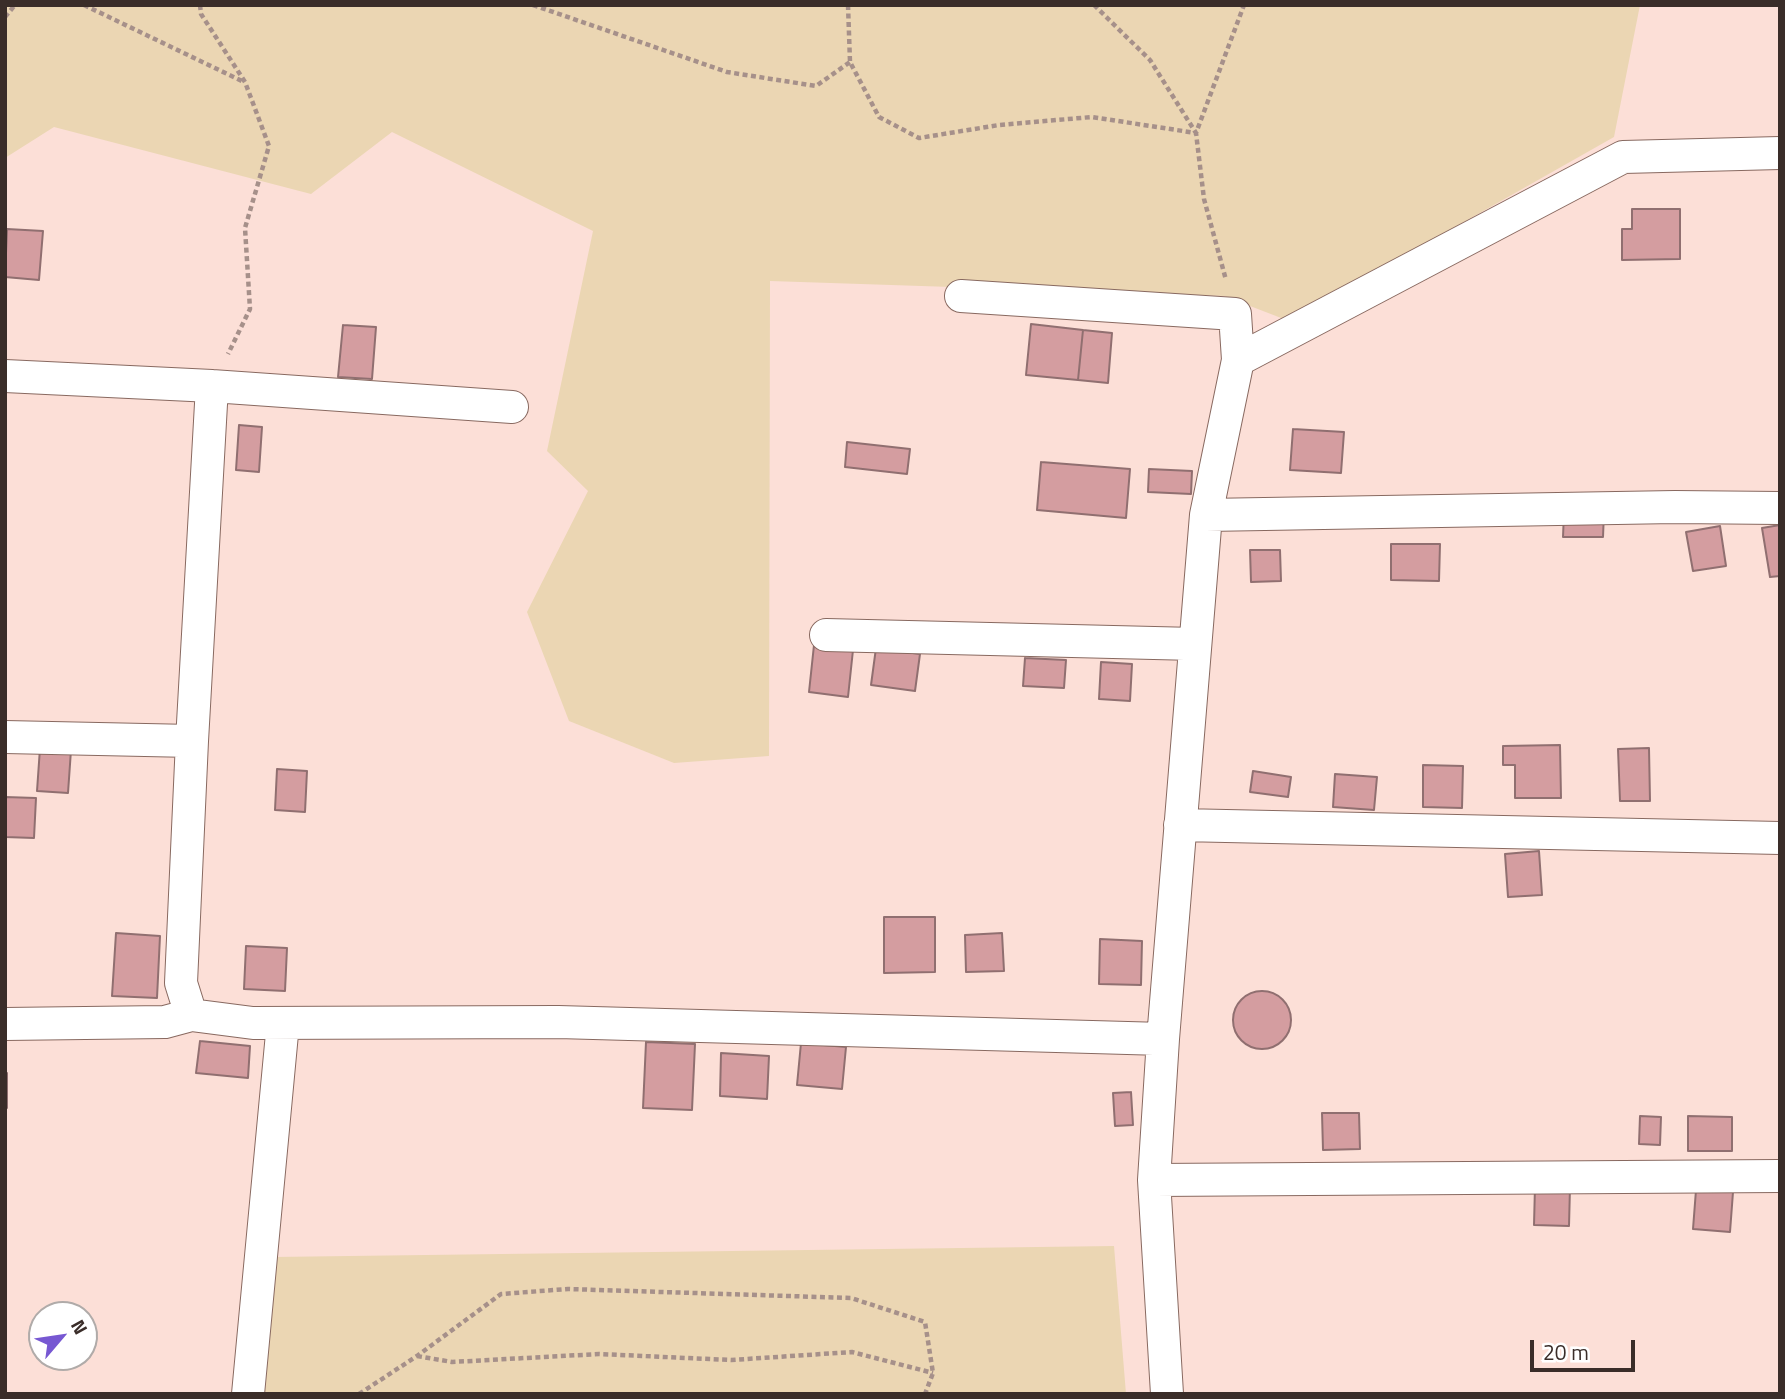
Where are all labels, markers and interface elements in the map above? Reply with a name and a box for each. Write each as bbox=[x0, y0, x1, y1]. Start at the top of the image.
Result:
north arrow bbox=[28, 1301, 98, 1371]
text: N bbox=[64, 1314, 96, 1339]
scale bar bbox=[1533, 1326, 1638, 1370]
text: 20 m bbox=[1543, 1336, 1589, 1368]

